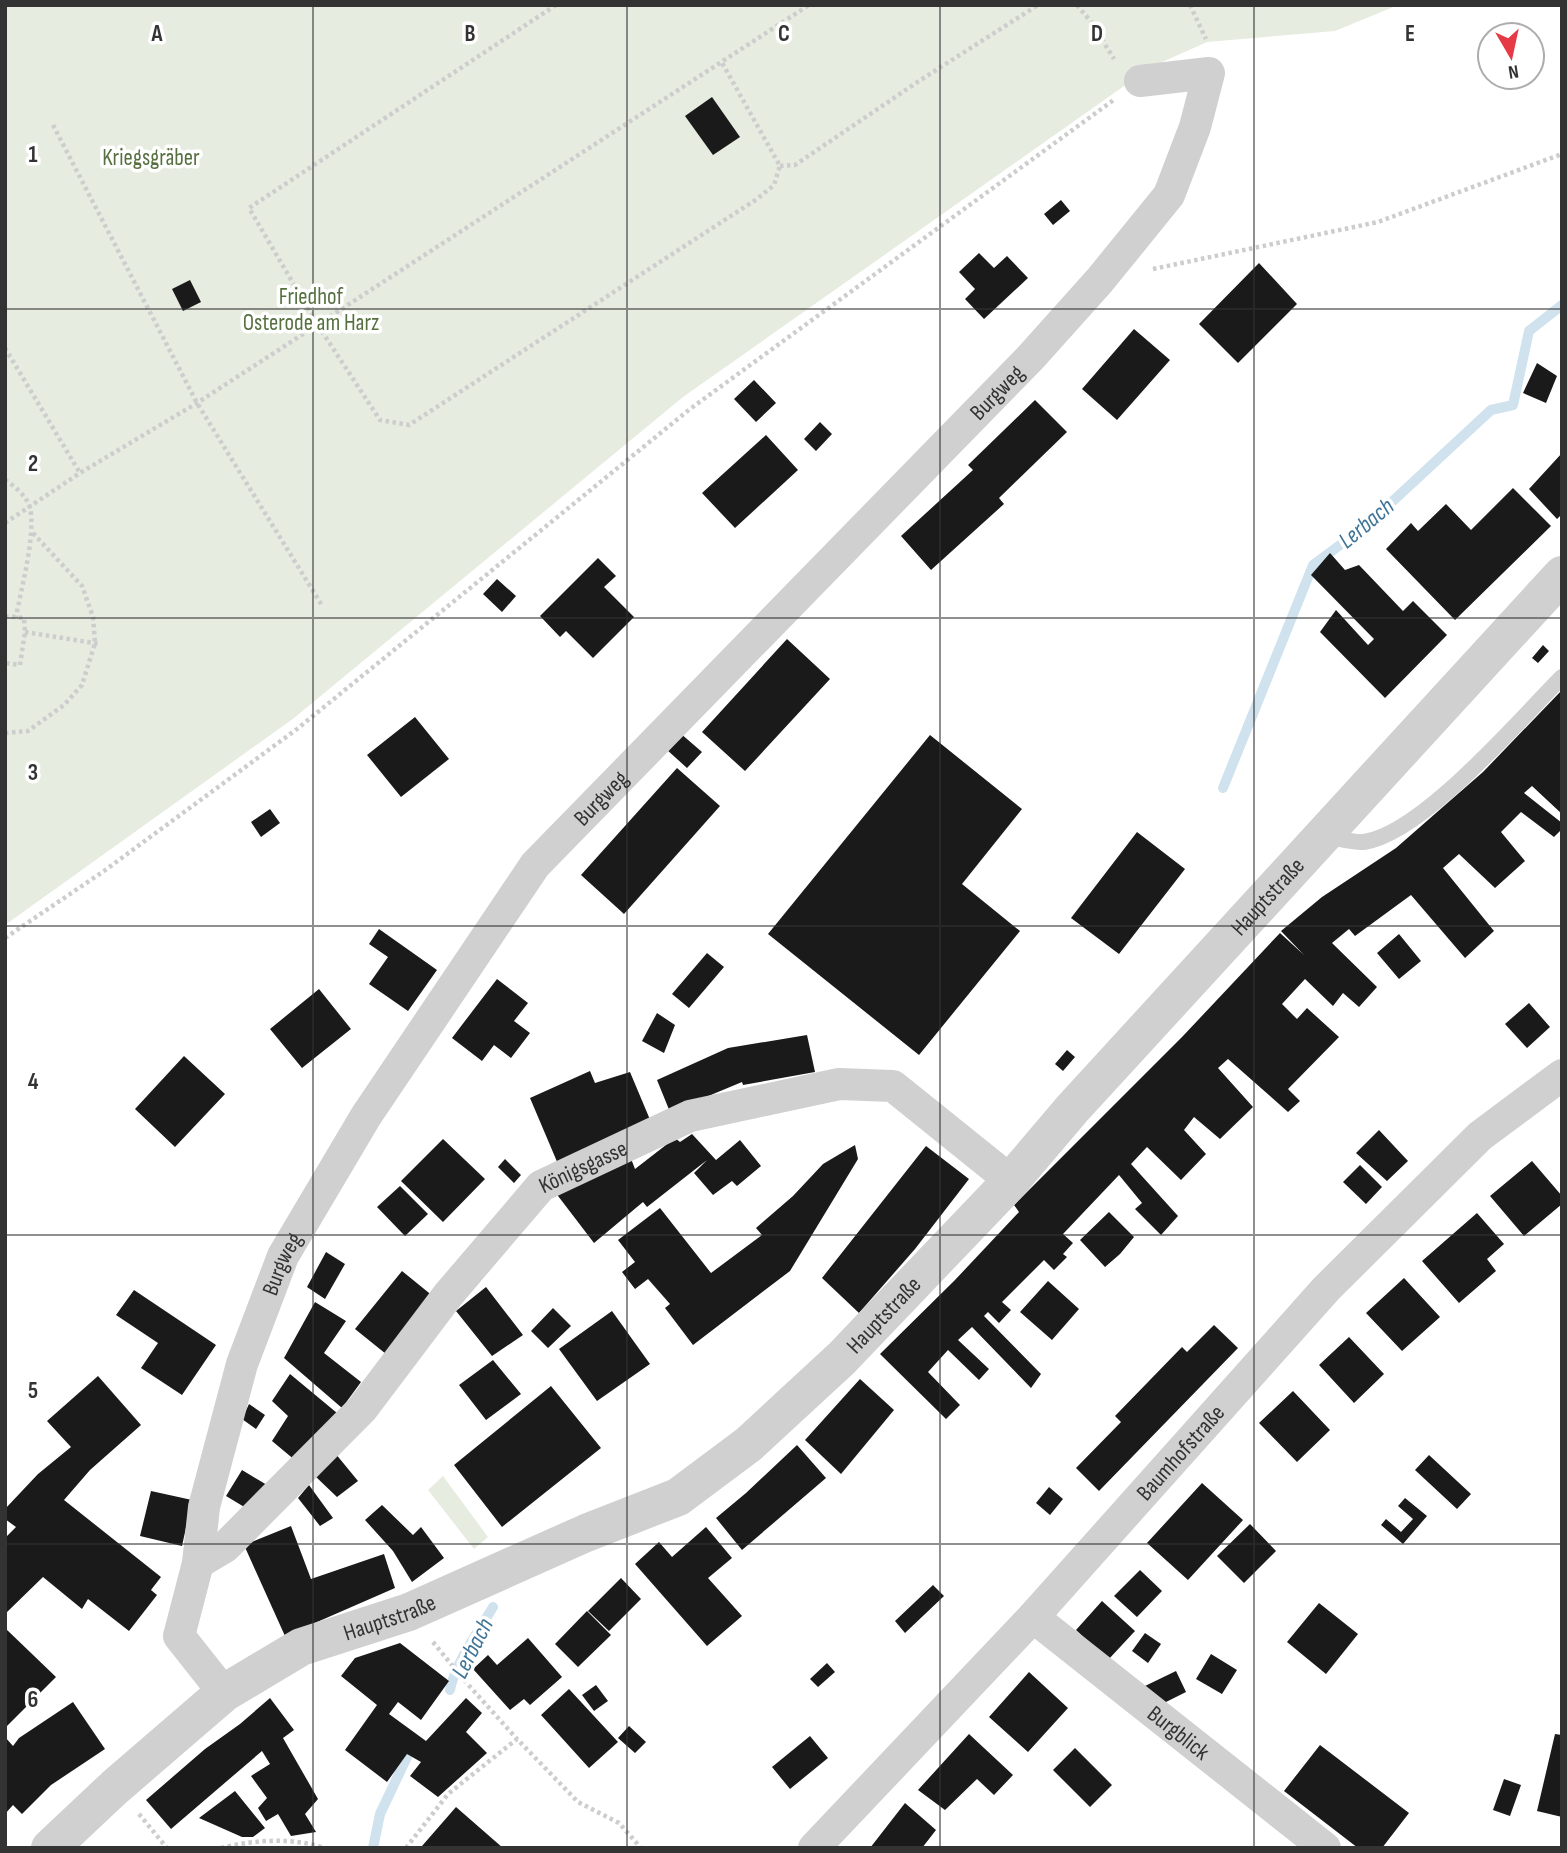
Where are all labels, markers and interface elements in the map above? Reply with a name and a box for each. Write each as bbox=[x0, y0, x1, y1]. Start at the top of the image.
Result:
text: A bbox=[151, 20, 164, 48]
text: B bbox=[465, 20, 476, 48]
text: C bbox=[778, 20, 790, 48]
text: D bbox=[1091, 20, 1103, 48]
text: E bbox=[1405, 20, 1415, 48]
north arrow bbox=[1476, 21, 1546, 91]
text: N bbox=[1507, 59, 1520, 83]
text: 1 bbox=[28, 141, 38, 169]
park label: Kriegsgräber bbox=[102, 144, 200, 172]
park label: Friedhof Osterode am Harz bbox=[243, 283, 379, 337]
street label: Burgweg bbox=[964, 359, 1030, 426]
text: 2 bbox=[28, 450, 38, 478]
water label: Lerbach bbox=[1333, 492, 1400, 555]
text: 3 bbox=[28, 759, 38, 787]
street label: Burgweg bbox=[568, 765, 634, 832]
street label: Hauptstraße bbox=[1225, 852, 1311, 942]
text: 4 bbox=[28, 1068, 39, 1096]
street label: Königsgasse bbox=[535, 1135, 632, 1200]
street label: Burgweg bbox=[256, 1228, 309, 1300]
street label: Hauptstraße bbox=[841, 1271, 927, 1360]
text: 5 bbox=[28, 1377, 38, 1405]
street label: Baumhofstraße bbox=[1131, 1399, 1231, 1507]
street label: Hauptstraße bbox=[340, 1589, 440, 1647]
water label: Lerbach bbox=[445, 1613, 500, 1683]
text: 6 bbox=[28, 1686, 38, 1714]
street label: Burgblick bbox=[1141, 1700, 1215, 1767]

